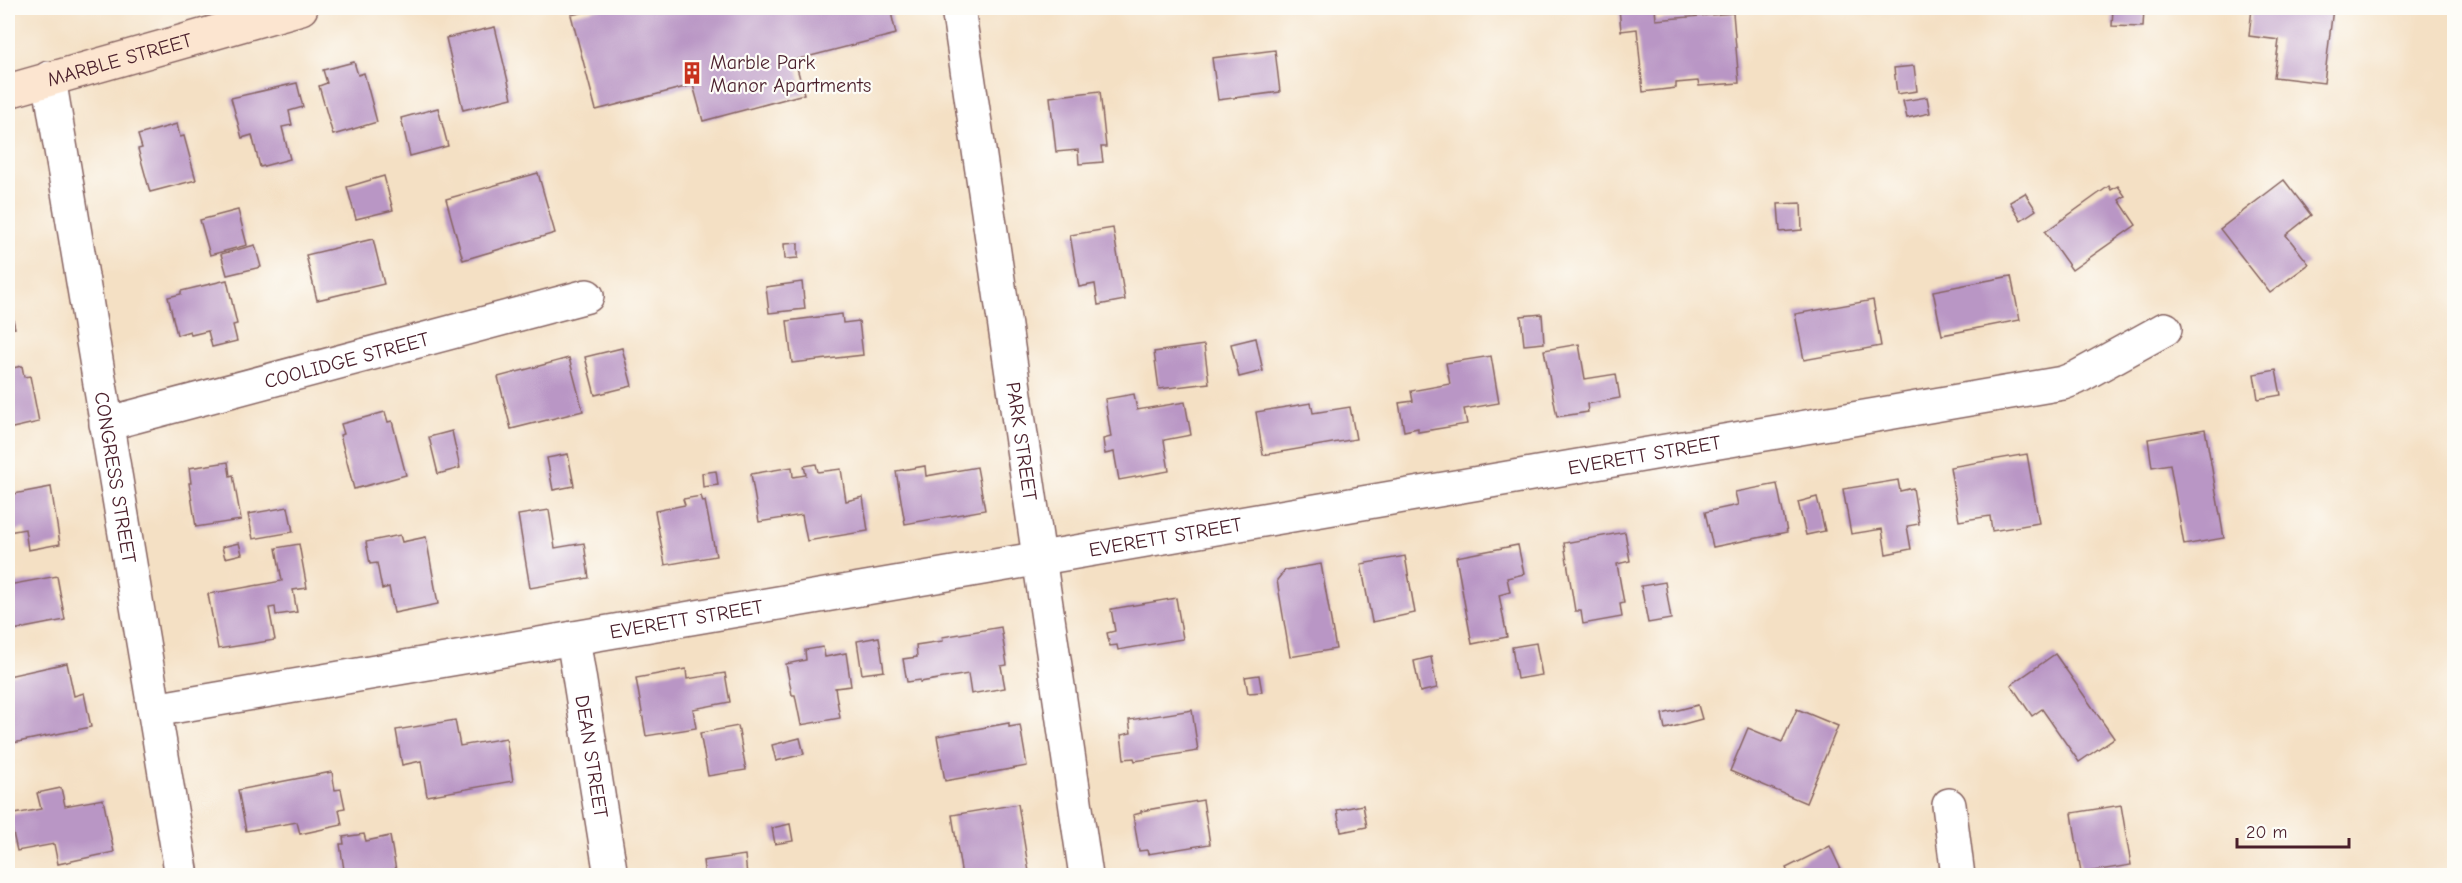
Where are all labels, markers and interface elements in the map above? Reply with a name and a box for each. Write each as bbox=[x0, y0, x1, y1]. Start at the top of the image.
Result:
street label: MARBLE STREET bbox=[45, 28, 195, 91]
place label: Marble Park Manor Apartments bbox=[710, 51, 871, 97]
building icon: Marble Park Manor Apartments bbox=[679, 60, 705, 86]
street label: COOLIDGE STREET bbox=[262, 327, 432, 393]
street label: PARK STREET bbox=[1001, 380, 1042, 503]
street label: CONGRESS STREET bbox=[89, 390, 141, 566]
street label: EVERETT STREET bbox=[1566, 431, 1723, 480]
street label: EVERETT STREET bbox=[1087, 513, 1244, 562]
street label: EVERETT STREET bbox=[608, 595, 765, 644]
street label: DEAN STREET bbox=[570, 693, 613, 820]
scale bar bbox=[2237, 811, 2350, 849]
text: 20 m bbox=[2246, 822, 2287, 843]

